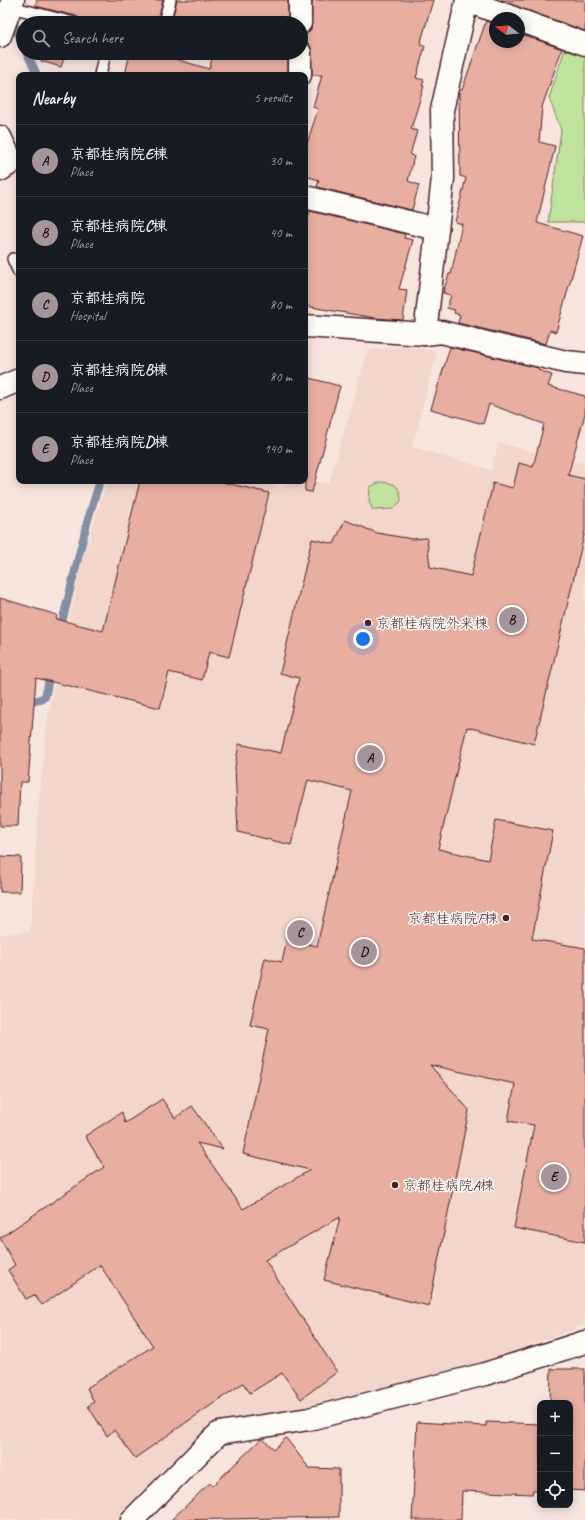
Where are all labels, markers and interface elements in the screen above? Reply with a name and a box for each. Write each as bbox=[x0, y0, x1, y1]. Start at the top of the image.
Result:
north arrow bbox=[489, 12, 525, 48]
search box bbox=[16, 16, 308, 60]
icon: search bbox=[30, 27, 52, 49]
text: Search here bbox=[62, 29, 123, 48]
text: Nearby bbox=[32, 88, 75, 109]
text: 5 results bbox=[254, 90, 292, 106]
text: 京都桂病院E棟 bbox=[70, 145, 168, 164]
text: A bbox=[42, 153, 48, 169]
text: 30 m bbox=[270, 153, 292, 169]
text: Place bbox=[70, 164, 93, 180]
text: 京都桂病院C棟 bbox=[70, 217, 167, 236]
text: B bbox=[42, 225, 48, 241]
text: 40 m bbox=[270, 225, 292, 241]
text: Place bbox=[70, 236, 93, 252]
text: 京都桂病院 bbox=[70, 289, 145, 308]
text: C bbox=[42, 297, 48, 313]
text: 80 m bbox=[270, 297, 292, 313]
text: Hospital bbox=[70, 308, 106, 324]
text: 京都桂病院B棟 bbox=[70, 361, 168, 380]
text: D bbox=[41, 369, 49, 385]
text: 80 m bbox=[270, 369, 292, 385]
text: Place bbox=[70, 380, 93, 396]
text: 京都桂病院D棟 bbox=[70, 433, 169, 452]
text: E bbox=[42, 441, 48, 457]
text: 140 m bbox=[264, 441, 292, 457]
text: Place bbox=[70, 452, 93, 468]
pin: B bbox=[499, 605, 525, 635]
place label: 京都桂病院外来棟 bbox=[376, 615, 489, 632]
marker: 京都桂病院外来棟 bbox=[363, 618, 373, 628]
your location bbox=[353, 629, 373, 649]
pin: A bbox=[357, 743, 383, 773]
place label: 京都桂病院F棟 bbox=[408, 910, 499, 927]
marker: 京都桂病院F棟 bbox=[501, 913, 511, 923]
pin: C bbox=[287, 918, 313, 948]
pin: D bbox=[351, 937, 377, 967]
pin: E bbox=[541, 1162, 567, 1192]
place label: 京都桂病院A棟 bbox=[403, 1177, 495, 1194]
marker: 京都桂病院A棟 bbox=[390, 1180, 400, 1190]
map controls bbox=[537, 1400, 573, 1508]
button: + bbox=[537, 1400, 573, 1436]
button: − bbox=[537, 1436, 573, 1472]
button: locate bbox=[537, 1472, 573, 1508]

